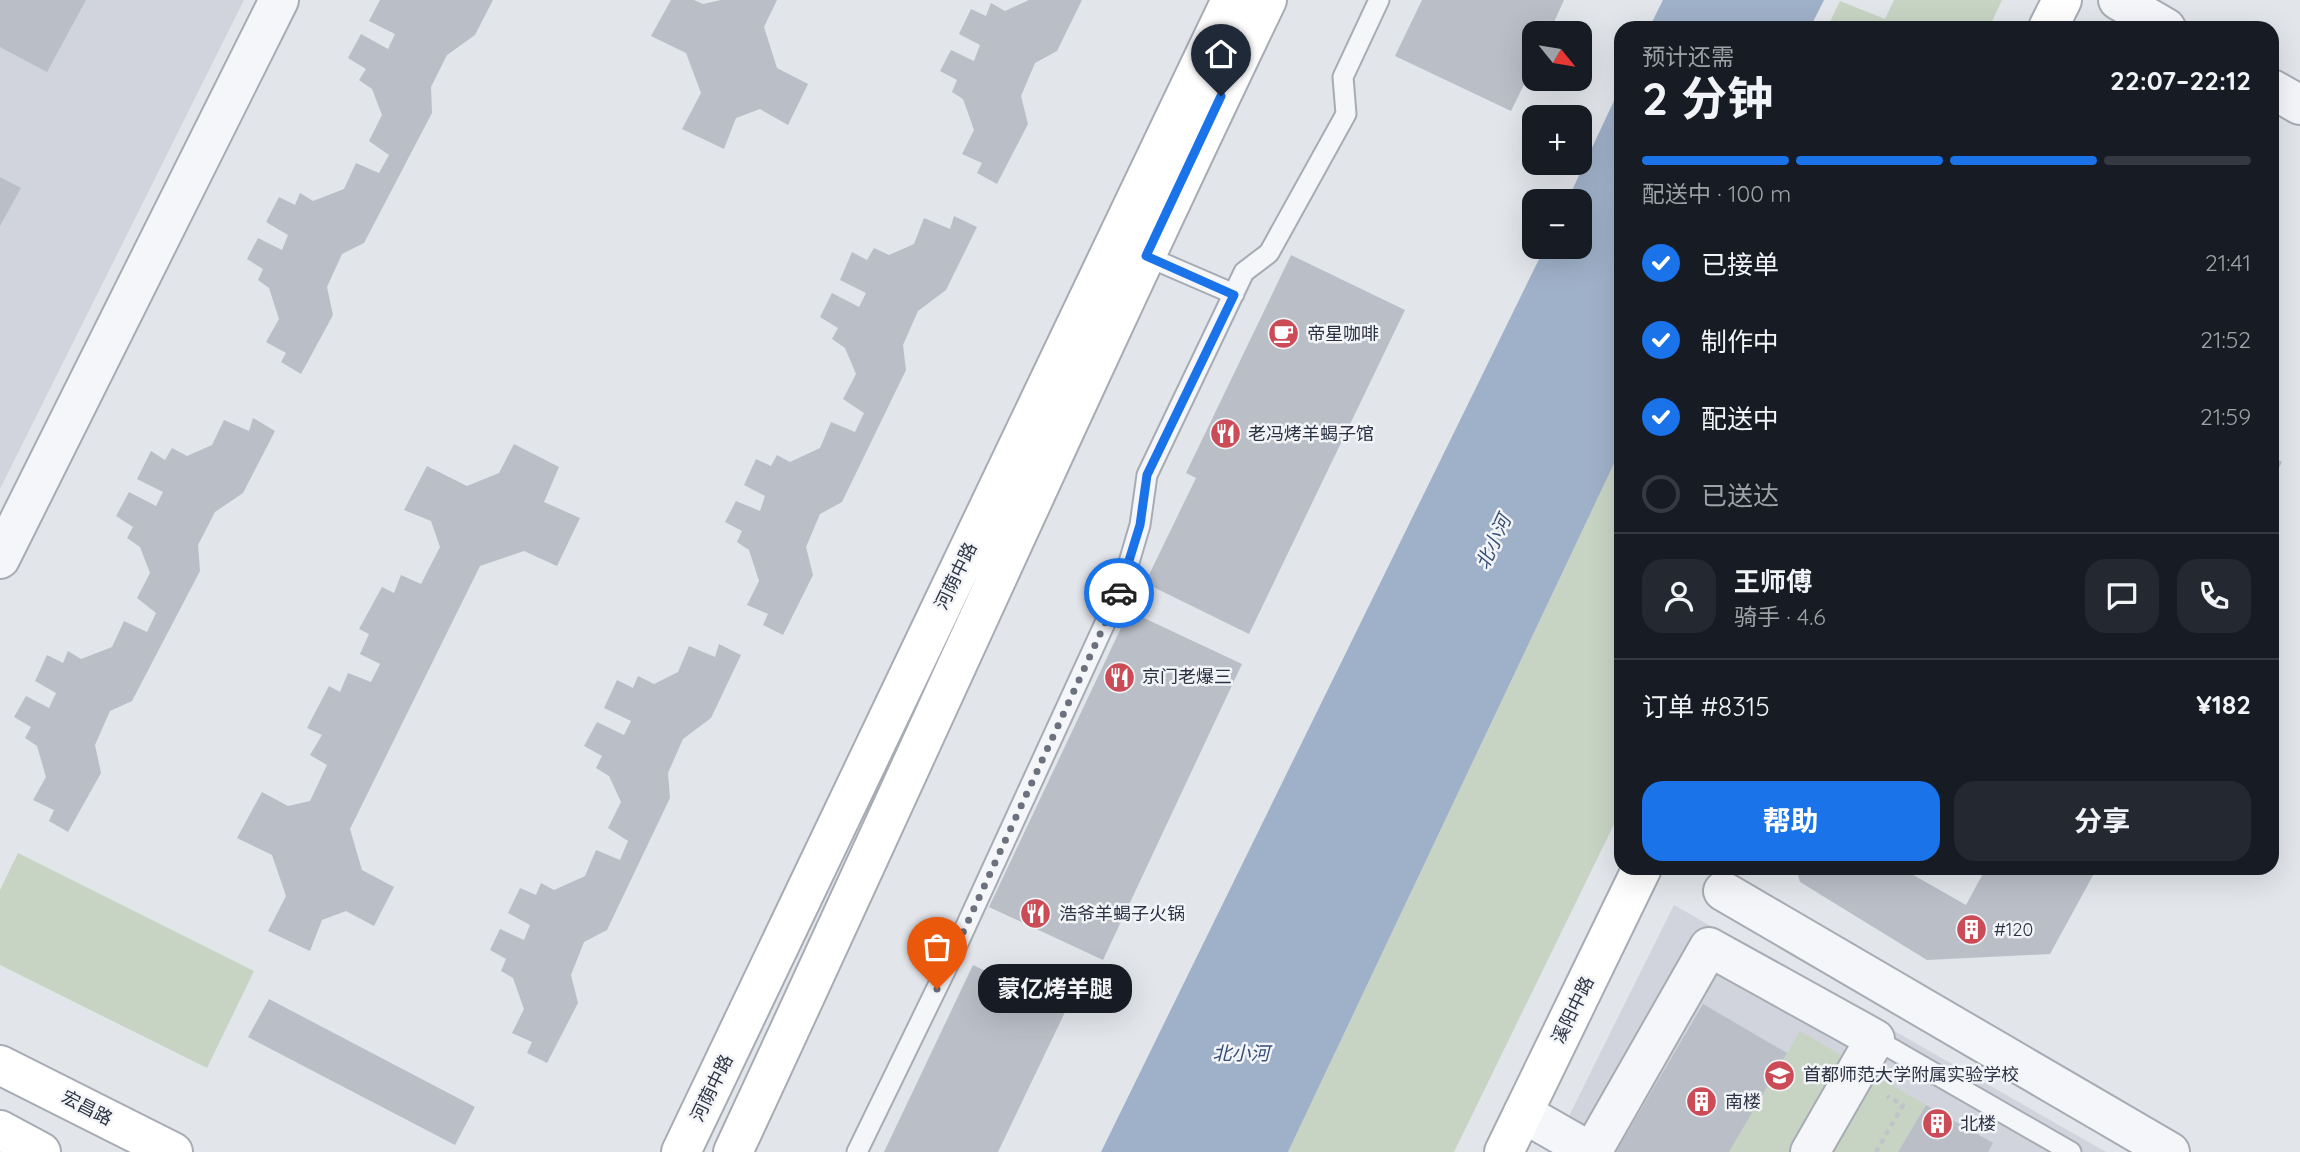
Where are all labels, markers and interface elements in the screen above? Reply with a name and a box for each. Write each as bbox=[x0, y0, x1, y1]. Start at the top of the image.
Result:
north arrow bbox=[1522, 21, 1592, 91]
map controls bbox=[1522, 21, 1592, 259]
pin bbox=[1191, 24, 1251, 96]
icon: home bbox=[1202, 35, 1240, 73]
text: 预计还需 bbox=[1642, 42, 1734, 71]
text: 22:07–22:12 bbox=[2110, 64, 2251, 97]
text: 2 分钟 bbox=[1642, 69, 1773, 127]
button: + bbox=[1522, 105, 1592, 175]
text: 配送中 · 100 m bbox=[1642, 179, 1791, 208]
button: − bbox=[1522, 189, 1592, 259]
icon: check bbox=[1642, 244, 1680, 282]
text: 已接单 bbox=[1701, 248, 1779, 281]
text: 21:41 bbox=[2205, 248, 2251, 277]
cafe icon: 帝星咖啡 bbox=[1267, 317, 1301, 351]
icon: check bbox=[1642, 321, 1680, 359]
place label: 帝星咖啡 bbox=[1307, 322, 1379, 345]
text: 制作中 bbox=[1701, 325, 1779, 358]
text: 21:52 bbox=[2200, 325, 2251, 354]
icon: check bbox=[1642, 398, 1680, 436]
text: 配送中 bbox=[1701, 402, 1779, 435]
text: 21:59 bbox=[2200, 402, 2251, 431]
restaurant icon: 老冯烤羊蝎子馆 bbox=[1208, 417, 1242, 451]
place label: 老冯烤羊蝎子馆 bbox=[1248, 422, 1374, 445]
text: 已送达 bbox=[1701, 479, 1779, 512]
water label: 北小河 bbox=[1470, 507, 1518, 573]
street label: 河荫中路 bbox=[929, 538, 982, 613]
courier bbox=[1084, 558, 1154, 628]
button: person bbox=[1642, 559, 1716, 633]
button: chat bbox=[2085, 559, 2159, 633]
button: phone bbox=[2177, 559, 2251, 633]
text: 王师傅 bbox=[1734, 565, 1812, 598]
icon: car bbox=[1100, 574, 1138, 612]
text: 骑手 · 4.6 bbox=[1734, 602, 1826, 631]
restaurant icon: 京门老爆三 bbox=[1102, 660, 1136, 694]
place label: 京门老爆三 bbox=[1142, 665, 1232, 688]
text: ¥182 bbox=[2196, 688, 2251, 721]
text: 订单 #8315 bbox=[1642, 690, 1770, 723]
button: 帮助 bbox=[1642, 781, 1940, 861]
button: 分享 bbox=[1954, 781, 2251, 861]
restaurant icon: 浩爷羊蝎子火锅 bbox=[1019, 897, 1053, 931]
place label: 浩爷羊蝎子火锅 bbox=[1059, 902, 1185, 925]
building icon: #120 bbox=[1954, 913, 1988, 947]
pin bbox=[907, 917, 967, 989]
place label: #120 bbox=[1994, 918, 2033, 941]
icon: bag bbox=[918, 928, 956, 966]
callout: 蒙亿烤羊腿 bbox=[979, 964, 1133, 1014]
street label: 溪阳中路 bbox=[1546, 972, 1599, 1047]
text: 蒙亿烤羊腿 bbox=[998, 974, 1113, 1003]
water label: 北小河 bbox=[1212, 1041, 1273, 1065]
street label: 河荫中路 bbox=[685, 1050, 738, 1125]
school or university icon: 首都师范大学附属实验学校 bbox=[1763, 1058, 1797, 1092]
place label: 首都师范大学附属实验学校 bbox=[1803, 1063, 2019, 1086]
street label: 宏昌路 bbox=[58, 1085, 117, 1130]
building icon: 南楼 bbox=[1685, 1085, 1719, 1119]
place label: 南楼 bbox=[1725, 1090, 1761, 1113]
building icon: 北楼 bbox=[1920, 1107, 1954, 1141]
place label: 北楼 bbox=[1960, 1112, 1996, 1135]

